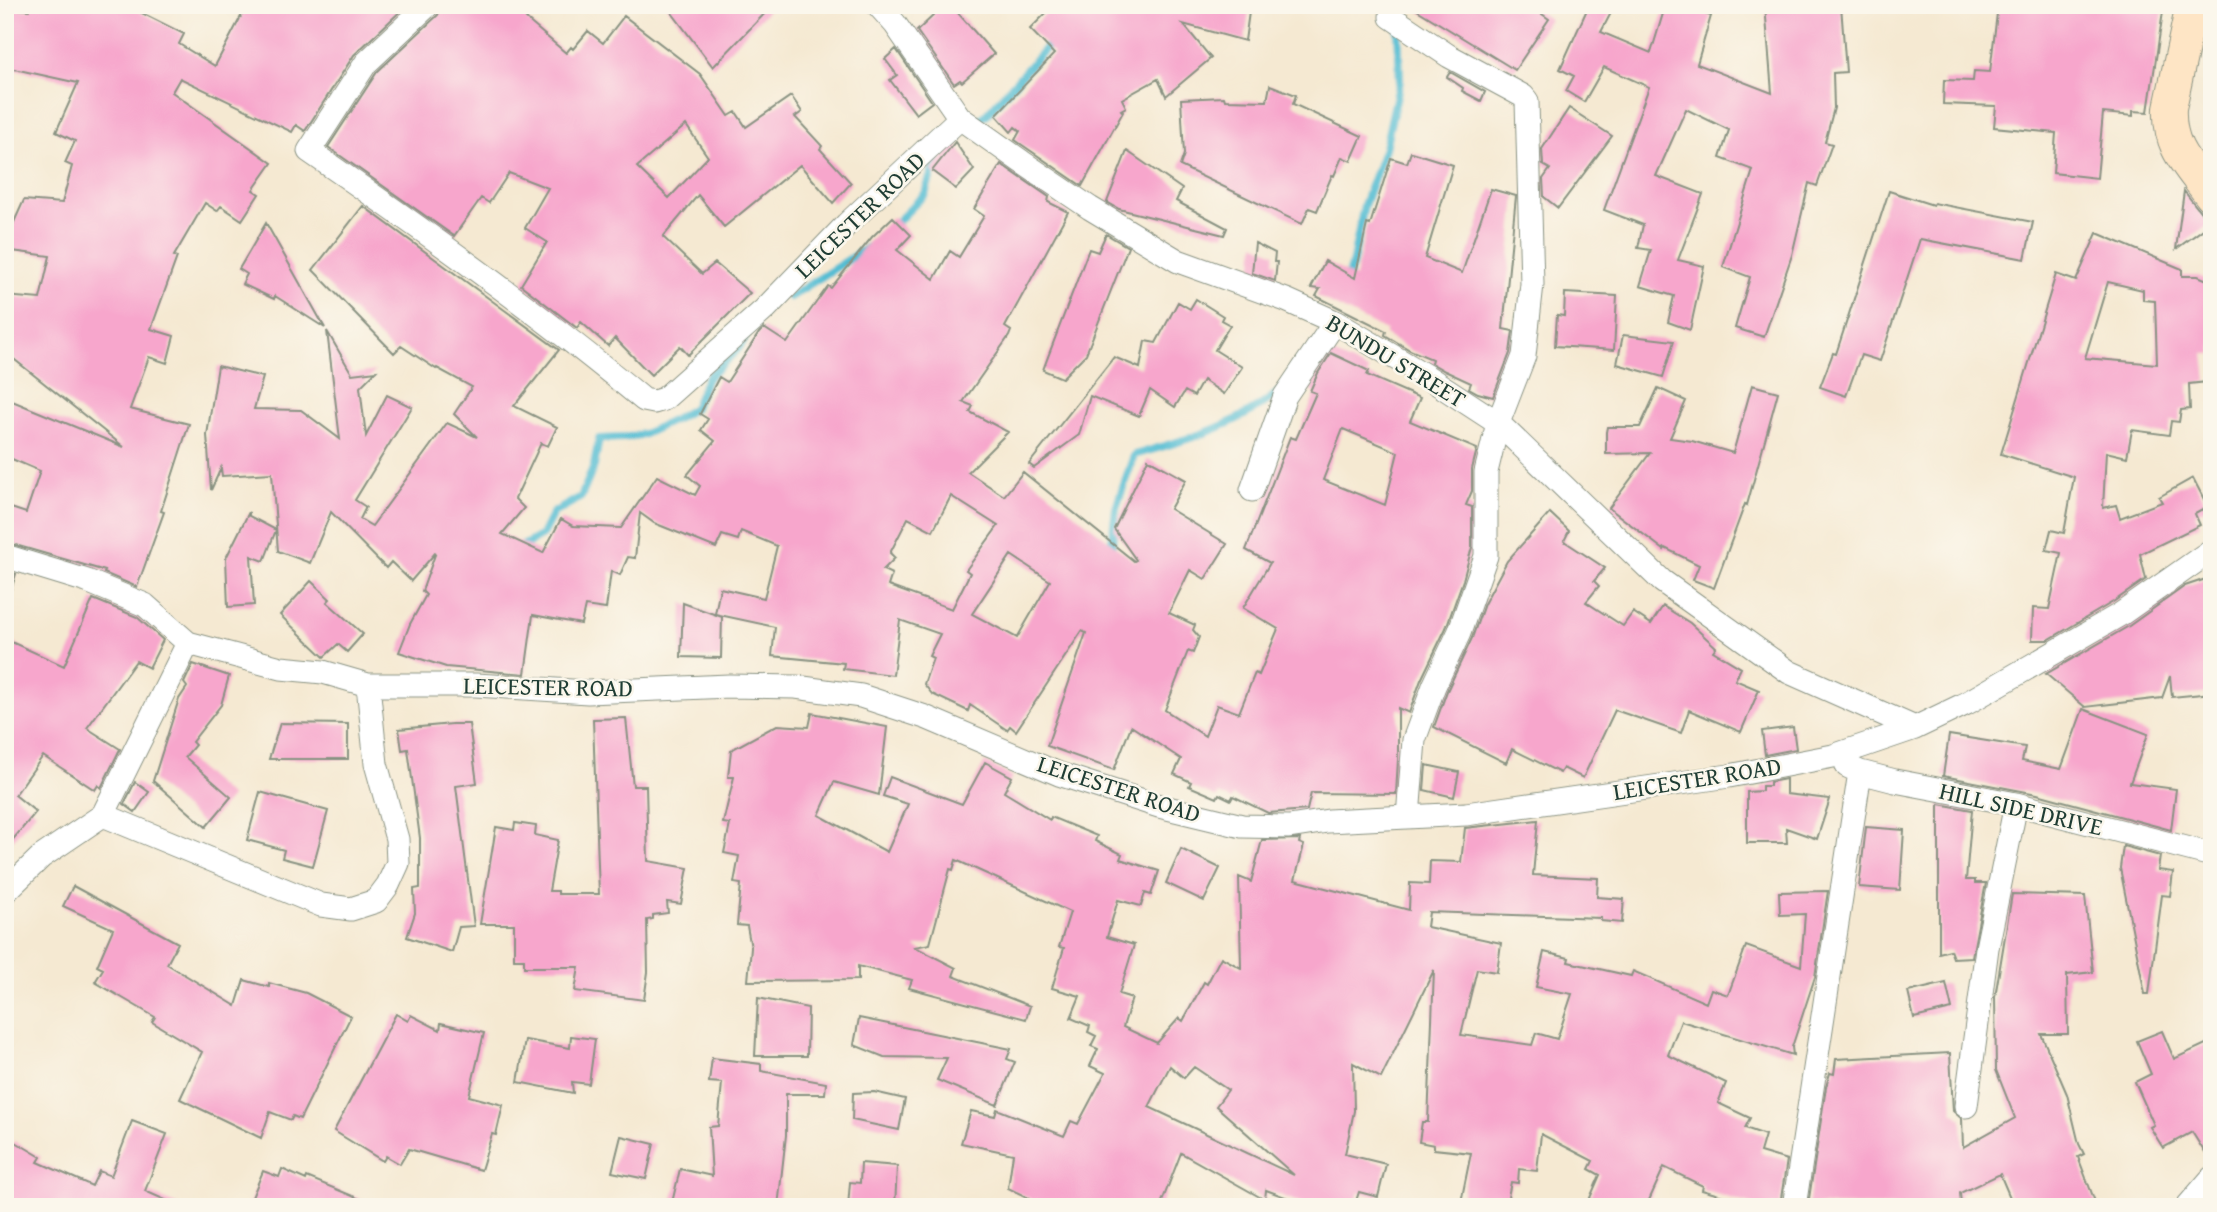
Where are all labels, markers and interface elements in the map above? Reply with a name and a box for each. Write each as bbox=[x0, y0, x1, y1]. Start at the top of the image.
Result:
street label: LEICESTER ROAD bbox=[786, 143, 933, 286]
street label: BUNDU STREET bbox=[1320, 305, 1473, 416]
street label: LEICESTER ROAD bbox=[463, 668, 633, 705]
street label: LEICESTER ROAD bbox=[1033, 746, 1205, 831]
street label: LEICESTER ROAD bbox=[1610, 748, 1783, 809]
street label: HILL SIDE DRIVE bbox=[1936, 773, 2106, 844]

